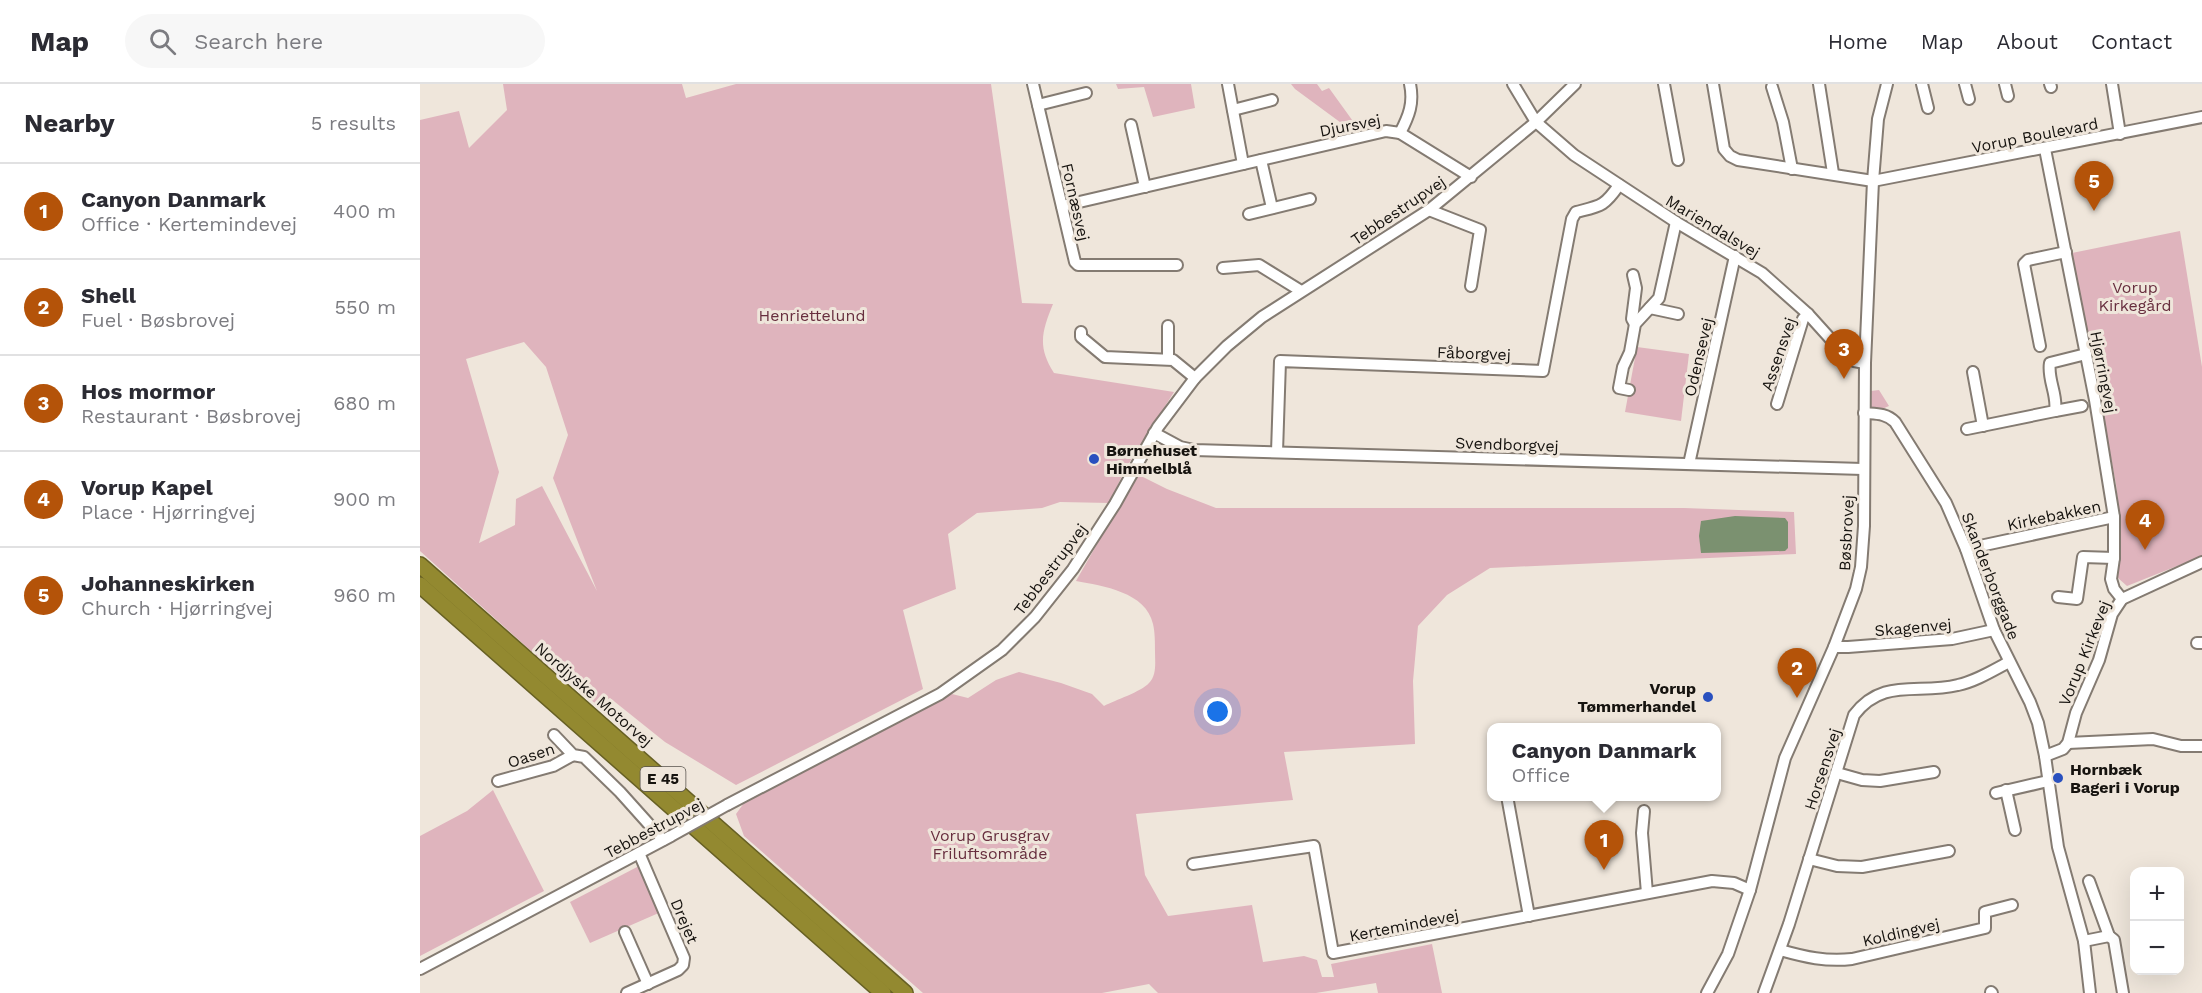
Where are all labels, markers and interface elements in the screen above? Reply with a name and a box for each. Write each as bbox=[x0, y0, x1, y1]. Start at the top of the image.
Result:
search box bbox=[125, 14, 545, 68]
text: Map bbox=[30, 25, 89, 58]
icon: search bbox=[146, 25, 179, 58]
text: Search here bbox=[194, 29, 323, 54]
text: Home bbox=[1828, 29, 1888, 54]
text: Map bbox=[1921, 29, 1964, 54]
text: About bbox=[1997, 29, 2058, 54]
text: Contact bbox=[2091, 29, 2172, 54]
text: Nearby bbox=[24, 108, 115, 138]
street label: Djursvej bbox=[1318, 110, 1382, 141]
text: 5 results bbox=[311, 111, 396, 135]
street label: Vorup Boulevard bbox=[1970, 114, 2100, 157]
street label: Fornæsvej bbox=[1057, 161, 1094, 243]
pin: 5 bbox=[2074, 162, 2114, 211]
street label: Tebbestrupvej bbox=[1347, 172, 1449, 249]
text: Canyon Danmark bbox=[81, 187, 266, 212]
street label: Mariendalsvej bbox=[1662, 191, 1763, 262]
text: 1 bbox=[39, 199, 48, 223]
text: 400 m bbox=[333, 199, 396, 223]
text: Office · Kertemindevej bbox=[81, 212, 297, 236]
park label: Vorup Kirkegård bbox=[2098, 278, 2172, 315]
text: Shell bbox=[81, 283, 136, 308]
text: 2 bbox=[38, 295, 49, 319]
text: 550 m bbox=[334, 295, 396, 319]
park label: Henriettelund bbox=[759, 306, 865, 325]
text: Fuel · Bøsbrovej bbox=[81, 308, 235, 332]
street label: Assensvej bbox=[1757, 315, 1800, 393]
street label: Odensevej bbox=[1680, 316, 1717, 398]
street label: Hjørringvej bbox=[2086, 329, 2121, 415]
pin: 3 bbox=[1824, 330, 1864, 379]
street label: Fåborgvej bbox=[1437, 343, 1511, 364]
text: Hos mormor bbox=[81, 379, 215, 404]
text: 3 bbox=[38, 391, 49, 415]
text: 680 m bbox=[333, 391, 396, 415]
text: Restaurant · Bøsbrovej bbox=[81, 404, 301, 428]
street label: Svendborgvej bbox=[1455, 433, 1559, 456]
place label: Børnehuset Himmelblå bbox=[1106, 441, 1197, 478]
marker: Børnehuset Himmelblå bbox=[1087, 452, 1101, 466]
text: Vorup Kapel bbox=[81, 475, 213, 500]
text: 4 bbox=[37, 487, 50, 511]
text: 900 m bbox=[333, 487, 396, 511]
street label: Bøsbrovej bbox=[1835, 494, 1858, 572]
street label: Kirkebakken bbox=[2005, 496, 2103, 535]
text: Place · Hjørringvej bbox=[81, 500, 255, 524]
pin: 4 bbox=[2126, 500, 2164, 550]
street label: Skanderborggade bbox=[1957, 510, 2024, 643]
street label: Tebbestrupvej bbox=[1010, 520, 1091, 619]
text: Johanneskirken bbox=[81, 571, 255, 596]
text: 5 bbox=[38, 583, 49, 607]
text: 960 m bbox=[333, 583, 396, 607]
text: Church · Hjørringvej bbox=[81, 596, 273, 620]
street label: Vorup Kirkevej bbox=[2055, 598, 2114, 709]
street label: Skagenvej bbox=[1874, 615, 1952, 640]
street label: Nordjyske Motorvej bbox=[531, 638, 656, 751]
pin: 2 bbox=[1778, 648, 1816, 698]
place label: Vorup Tømmerhandel bbox=[1578, 679, 1697, 716]
marker: Vorup Tømmerhandel bbox=[1701, 690, 1715, 704]
your location bbox=[1203, 697, 1232, 726]
popup bbox=[1487, 723, 1721, 801]
street label: Horsensvej bbox=[1800, 726, 1845, 813]
text: Canyon Danmark bbox=[1512, 738, 1696, 763]
street label: Oasen bbox=[505, 739, 557, 772]
place label: Hornbæk Bageri i Vorup bbox=[2070, 760, 2180, 797]
text: Office bbox=[1512, 763, 1570, 787]
road number: E 45 bbox=[640, 767, 686, 791]
marker: Hornbæk Bageri i Vorup bbox=[2051, 771, 2065, 785]
street label: Tebbestrupvej bbox=[601, 794, 707, 863]
pin: 1 bbox=[1584, 820, 1624, 870]
park label: Vorup Grusgrav Friluftsområde bbox=[930, 826, 1050, 863]
map controls bbox=[2130, 867, 2184, 975]
button: + bbox=[2130, 867, 2184, 921]
street label: Drejet bbox=[667, 896, 703, 947]
street label: Kertemindevej bbox=[1348, 906, 1461, 945]
street label: Koldingvej bbox=[1861, 914, 1942, 951]
button: − bbox=[2130, 921, 2184, 975]

